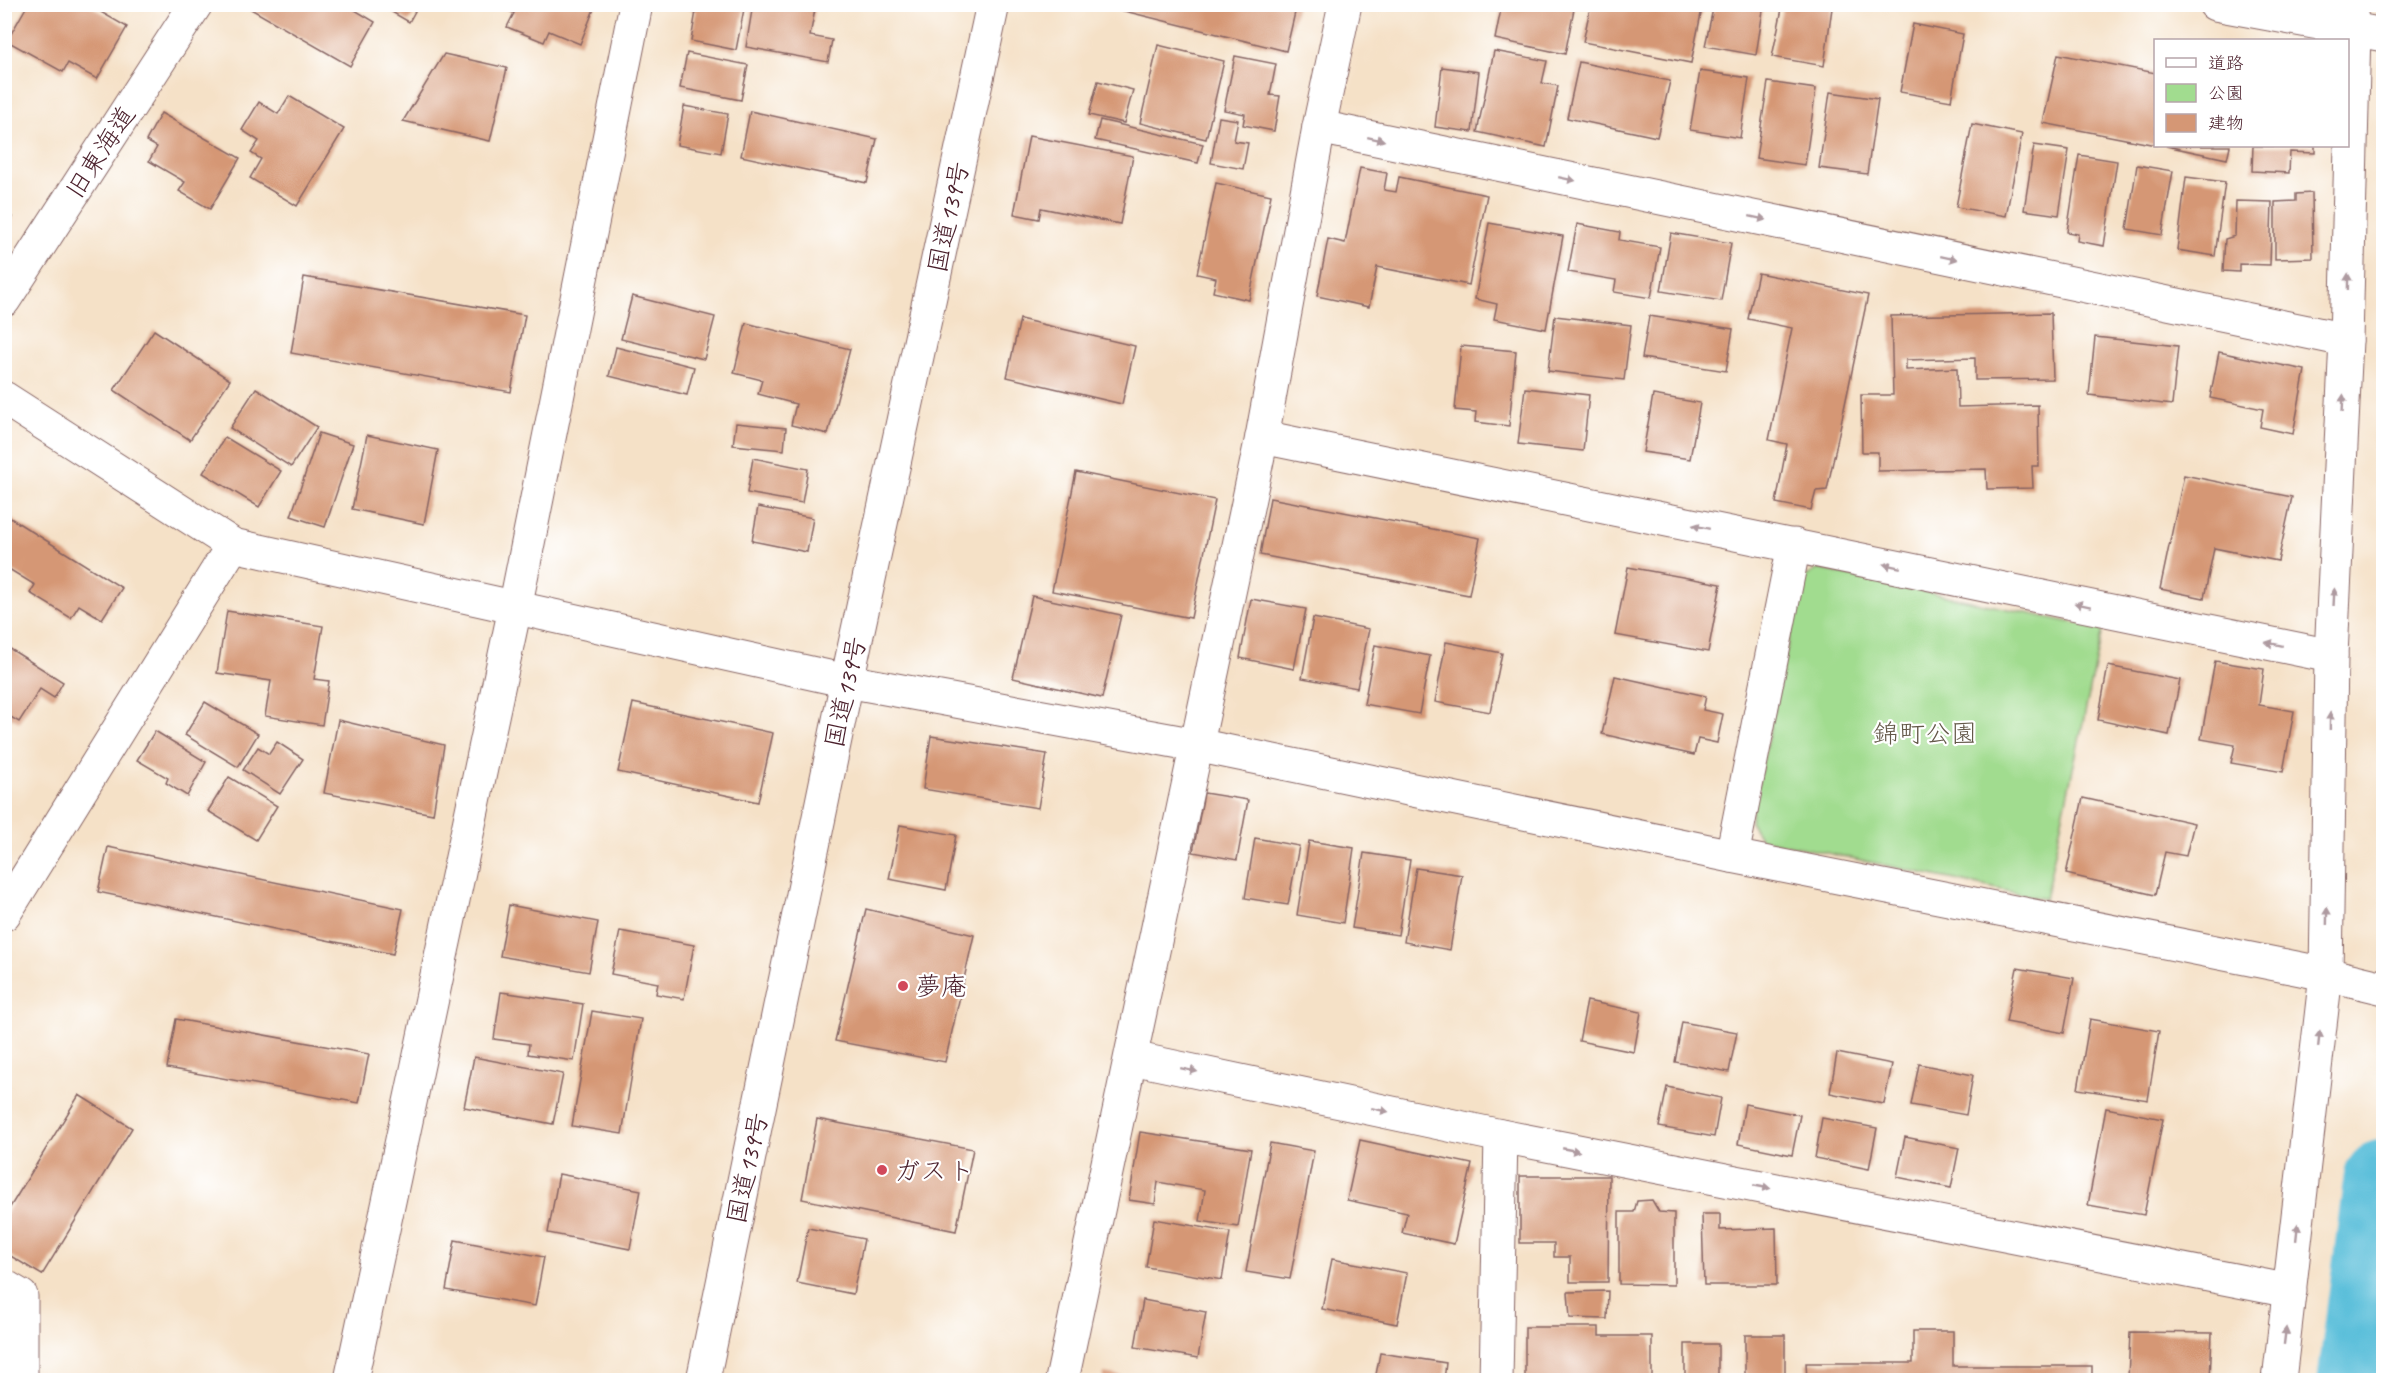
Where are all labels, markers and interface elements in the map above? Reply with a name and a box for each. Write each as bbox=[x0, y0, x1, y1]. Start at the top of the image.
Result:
legend bbox=[2154, 39, 2349, 147]
text: 道路 bbox=[2208, 52, 2244, 74]
text: 公園 bbox=[2208, 82, 2244, 104]
street label: 旧東海道 bbox=[58, 100, 143, 205]
text: 建物 bbox=[2208, 112, 2244, 134]
one-way arrow bbox=[1367, 135, 1386, 144]
street label: 国道139号 bbox=[921, 158, 976, 276]
one-way arrow bbox=[1558, 175, 1577, 184]
one-way arrow bbox=[1749, 214, 1768, 223]
one-way arrow bbox=[1940, 254, 1959, 263]
one-way arrow bbox=[2343, 272, 2352, 291]
one-way arrow bbox=[2339, 393, 2348, 412]
one-way arrow bbox=[1692, 521, 1710, 531]
one-way arrow bbox=[1882, 561, 1901, 570]
one-way arrow bbox=[2330, 588, 2339, 607]
one-way arrow bbox=[2073, 600, 2092, 609]
street label: 国道139号 bbox=[818, 633, 873, 751]
one-way arrow bbox=[2264, 639, 2283, 648]
one-way arrow bbox=[2325, 711, 2335, 730]
park label: 錦町公園 bbox=[1873, 717, 1977, 750]
one-way arrow bbox=[2322, 906, 2332, 925]
place label: 夢庵 bbox=[915, 970, 967, 1003]
marker: 夢庵 bbox=[896, 979, 910, 993]
one-way arrow bbox=[2314, 1029, 2323, 1048]
one-way arrow bbox=[1180, 1066, 1199, 1075]
one-way arrow bbox=[1370, 1106, 1389, 1115]
street label: 国道139号 bbox=[720, 1109, 775, 1227]
one-way arrow bbox=[1561, 1146, 1580, 1155]
place label: ガスト bbox=[894, 1154, 975, 1187]
marker: ガスト bbox=[875, 1163, 889, 1177]
one-way arrow bbox=[1753, 1183, 1772, 1192]
one-way arrow bbox=[2292, 1223, 2301, 1242]
one-way arrow bbox=[2280, 1326, 2290, 1345]

